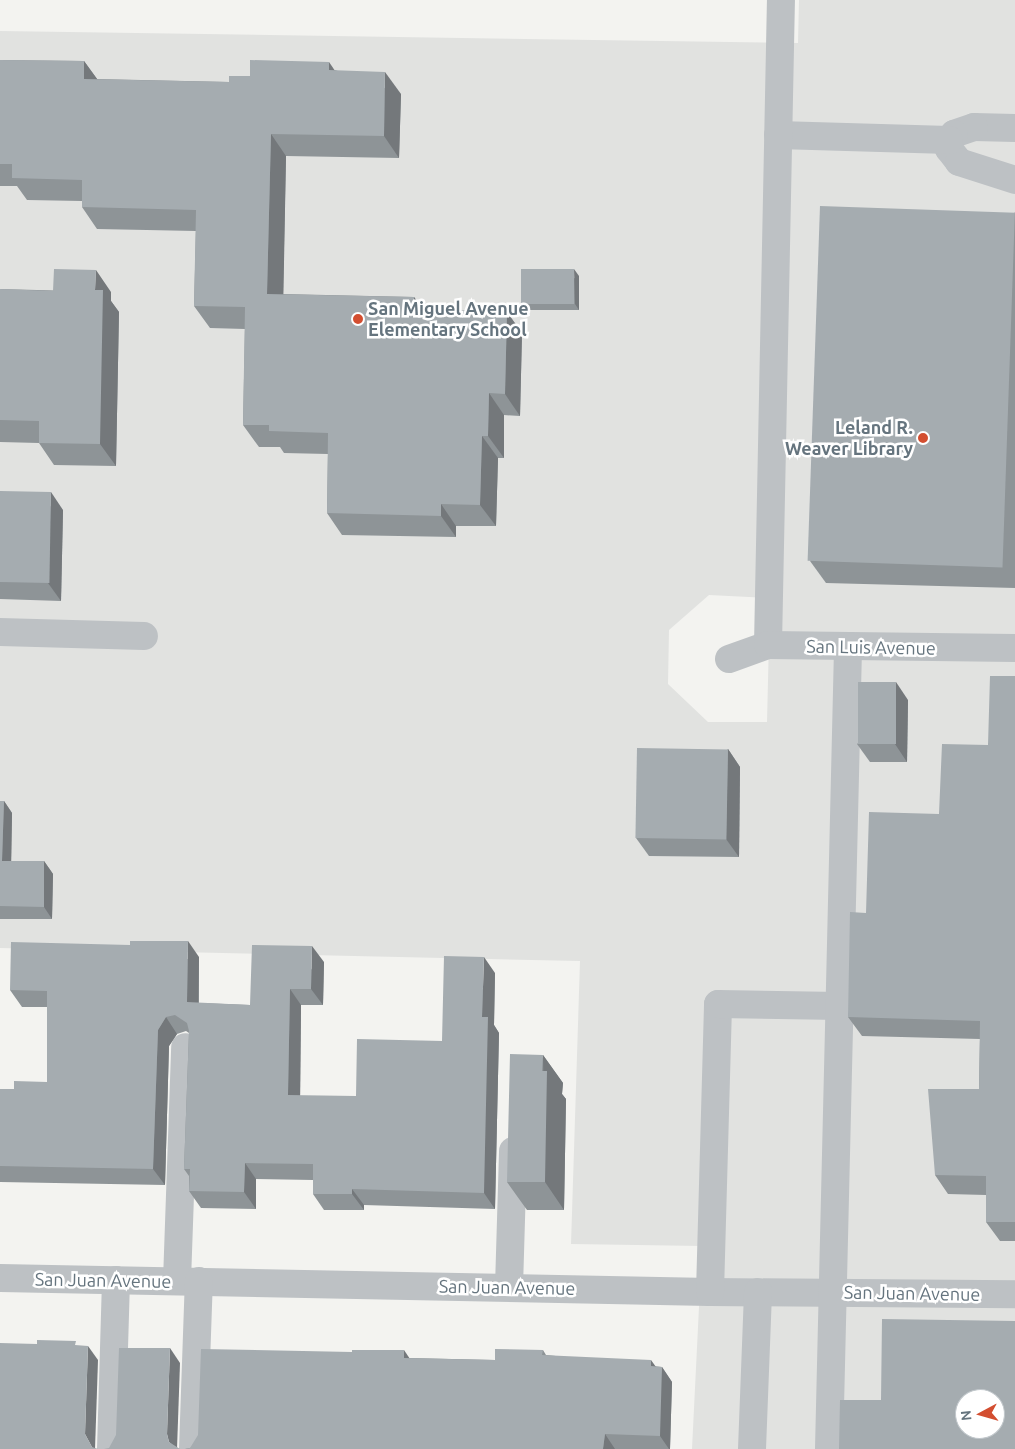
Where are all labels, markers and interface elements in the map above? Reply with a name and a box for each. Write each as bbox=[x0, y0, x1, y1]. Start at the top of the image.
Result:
place label: San Miguel Avenue Elementary School bbox=[368, 298, 529, 340]
marker: San Miguel Avenue Elementary School bbox=[352, 313, 364, 325]
place label: Leland R. Weaver Library bbox=[785, 417, 913, 459]
marker: Leland R. Weaver Library bbox=[917, 432, 929, 444]
street label: San Luis Avenue bbox=[806, 635, 936, 659]
street label: San Juan Avenue bbox=[35, 1268, 171, 1292]
street label: San Juan Avenue bbox=[439, 1275, 575, 1299]
street label: San Juan Avenue bbox=[844, 1281, 980, 1305]
north arrow bbox=[955, 1389, 1005, 1439]
text: N bbox=[958, 1409, 975, 1422]

